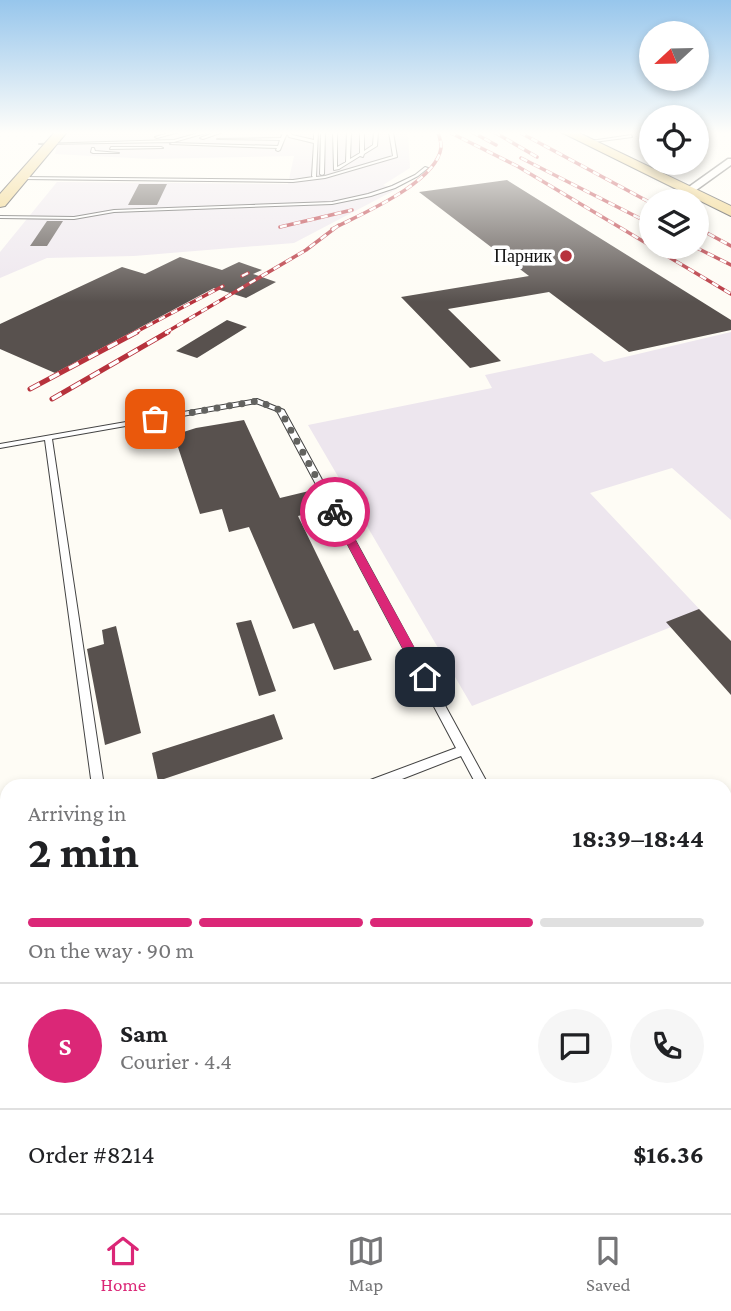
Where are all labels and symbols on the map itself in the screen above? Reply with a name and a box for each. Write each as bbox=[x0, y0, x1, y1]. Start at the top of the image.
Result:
north arrow bbox=[639, 21, 709, 91]
place label: Парник bbox=[494, 246, 552, 266]
marker: Парник bbox=[558, 248, 574, 264]
pin bbox=[125, 389, 185, 449]
courier bbox=[300, 477, 370, 547]
pin bbox=[395, 647, 455, 707]

